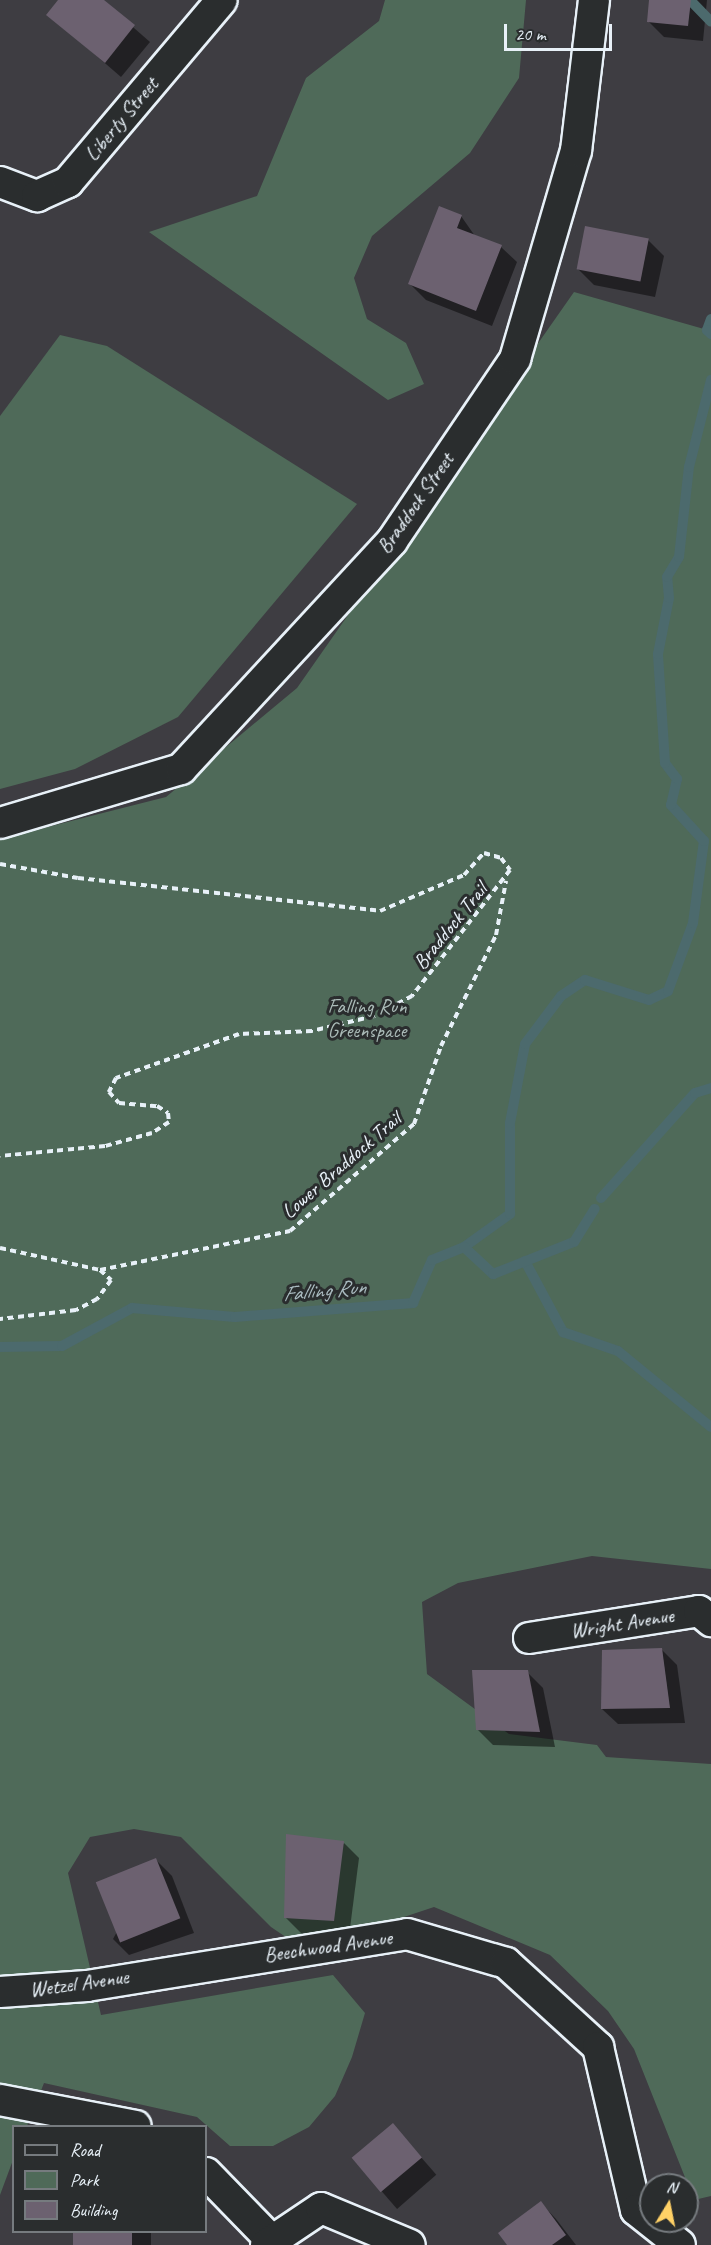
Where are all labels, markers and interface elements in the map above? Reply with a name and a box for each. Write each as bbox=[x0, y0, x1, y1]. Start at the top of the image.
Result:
scale bar bbox=[507, 12, 615, 50]
text: 20 m bbox=[515, 23, 546, 45]
street label: Liberty Street bbox=[79, 72, 163, 166]
street label: Braddock Street bbox=[371, 448, 459, 558]
street label: Braddock Trail bbox=[408, 878, 492, 974]
park label: Falling Run Greenspace bbox=[328, 993, 406, 1043]
street label: Lower Braddock Trail bbox=[276, 1106, 406, 1224]
water label: Falling Run bbox=[282, 1274, 366, 1308]
street label: Wright Avenue bbox=[569, 1602, 675, 1644]
street label: Beechwood Avenue bbox=[262, 1925, 394, 1967]
street label: Wetzel Avenue bbox=[28, 1964, 130, 2002]
legend bbox=[12, 2125, 207, 2233]
text: Road bbox=[70, 2139, 100, 2161]
text: Park bbox=[70, 2169, 99, 2191]
north arrow bbox=[639, 2173, 699, 2233]
text: N bbox=[665, 2177, 678, 2198]
text: Building bbox=[70, 2199, 117, 2221]

